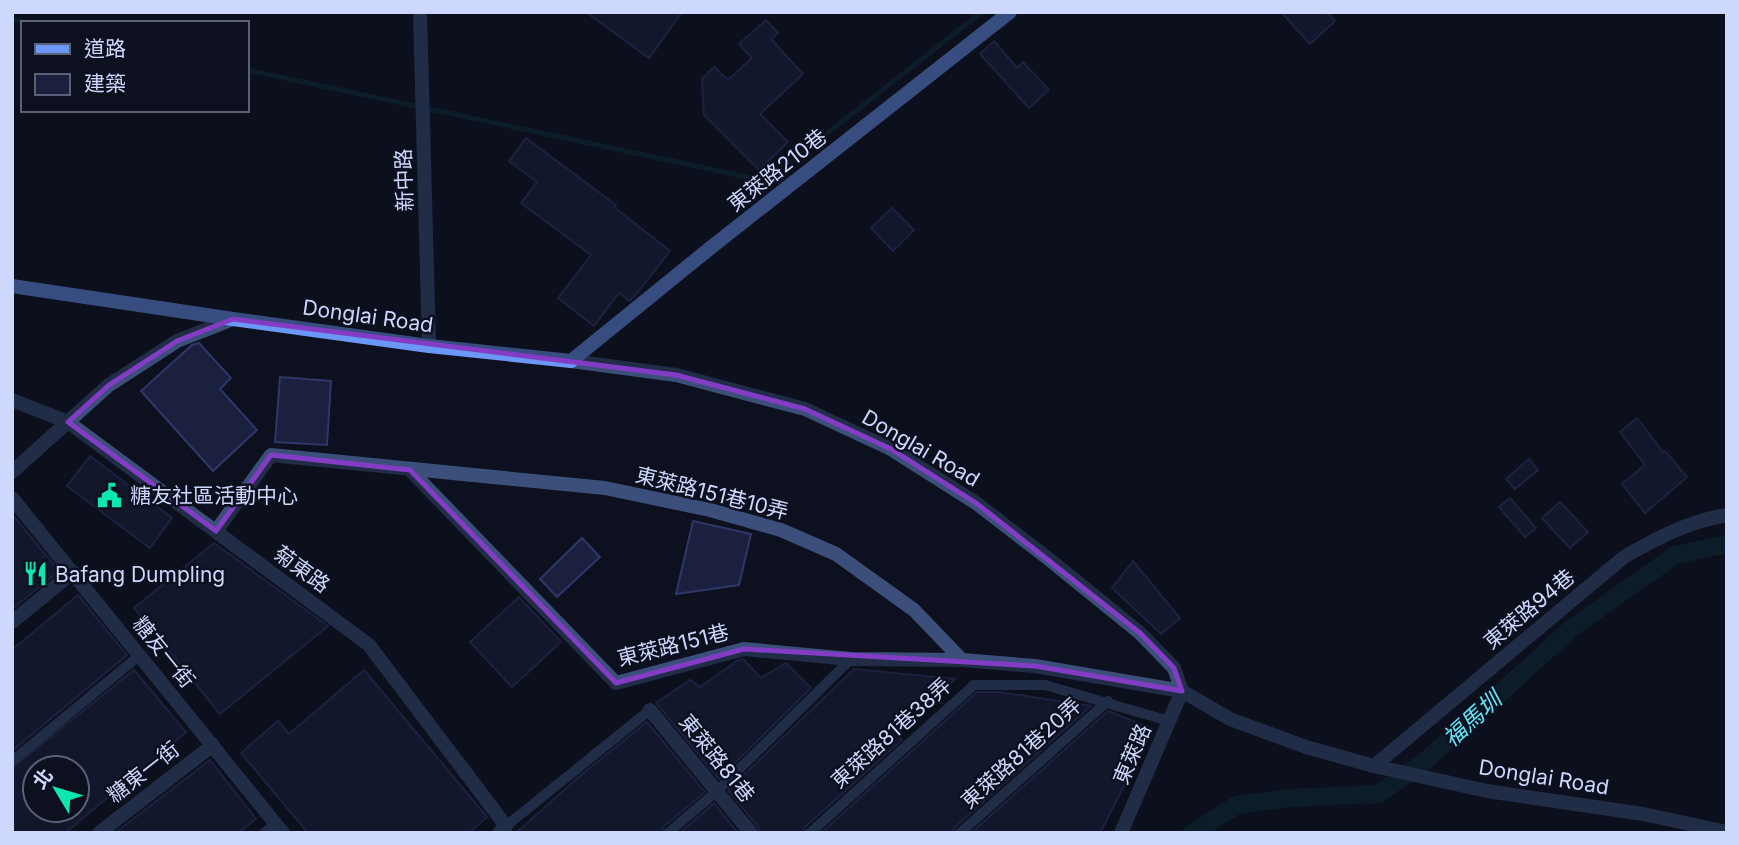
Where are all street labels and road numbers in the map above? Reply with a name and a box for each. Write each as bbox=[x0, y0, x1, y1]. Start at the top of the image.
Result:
street label: 東萊路210巷 bbox=[723, 124, 831, 216]
street label: 新中路 bbox=[390, 148, 418, 212]
street label: Donglai Road bbox=[301, 294, 435, 338]
street label: Donglai Road bbox=[858, 404, 984, 492]
street label: 東萊路151巷10弄 bbox=[633, 462, 791, 524]
street label: 菊東路 bbox=[269, 540, 335, 598]
street label: 東萊路94巷 bbox=[1479, 564, 1579, 654]
street label: 糖友一街 bbox=[128, 611, 200, 693]
street label: 東萊路151巷 bbox=[615, 619, 731, 671]
street label: 東萊路81巷38弄 bbox=[826, 673, 956, 793]
street label: 東萊路81巷20弄 bbox=[956, 693, 1086, 813]
street label: 東萊路81巷 bbox=[674, 709, 760, 807]
street label: 東萊路 bbox=[1108, 720, 1156, 788]
street label: 糖東一街 bbox=[102, 736, 184, 808]
street label: Donglai Road bbox=[1477, 754, 1611, 800]

